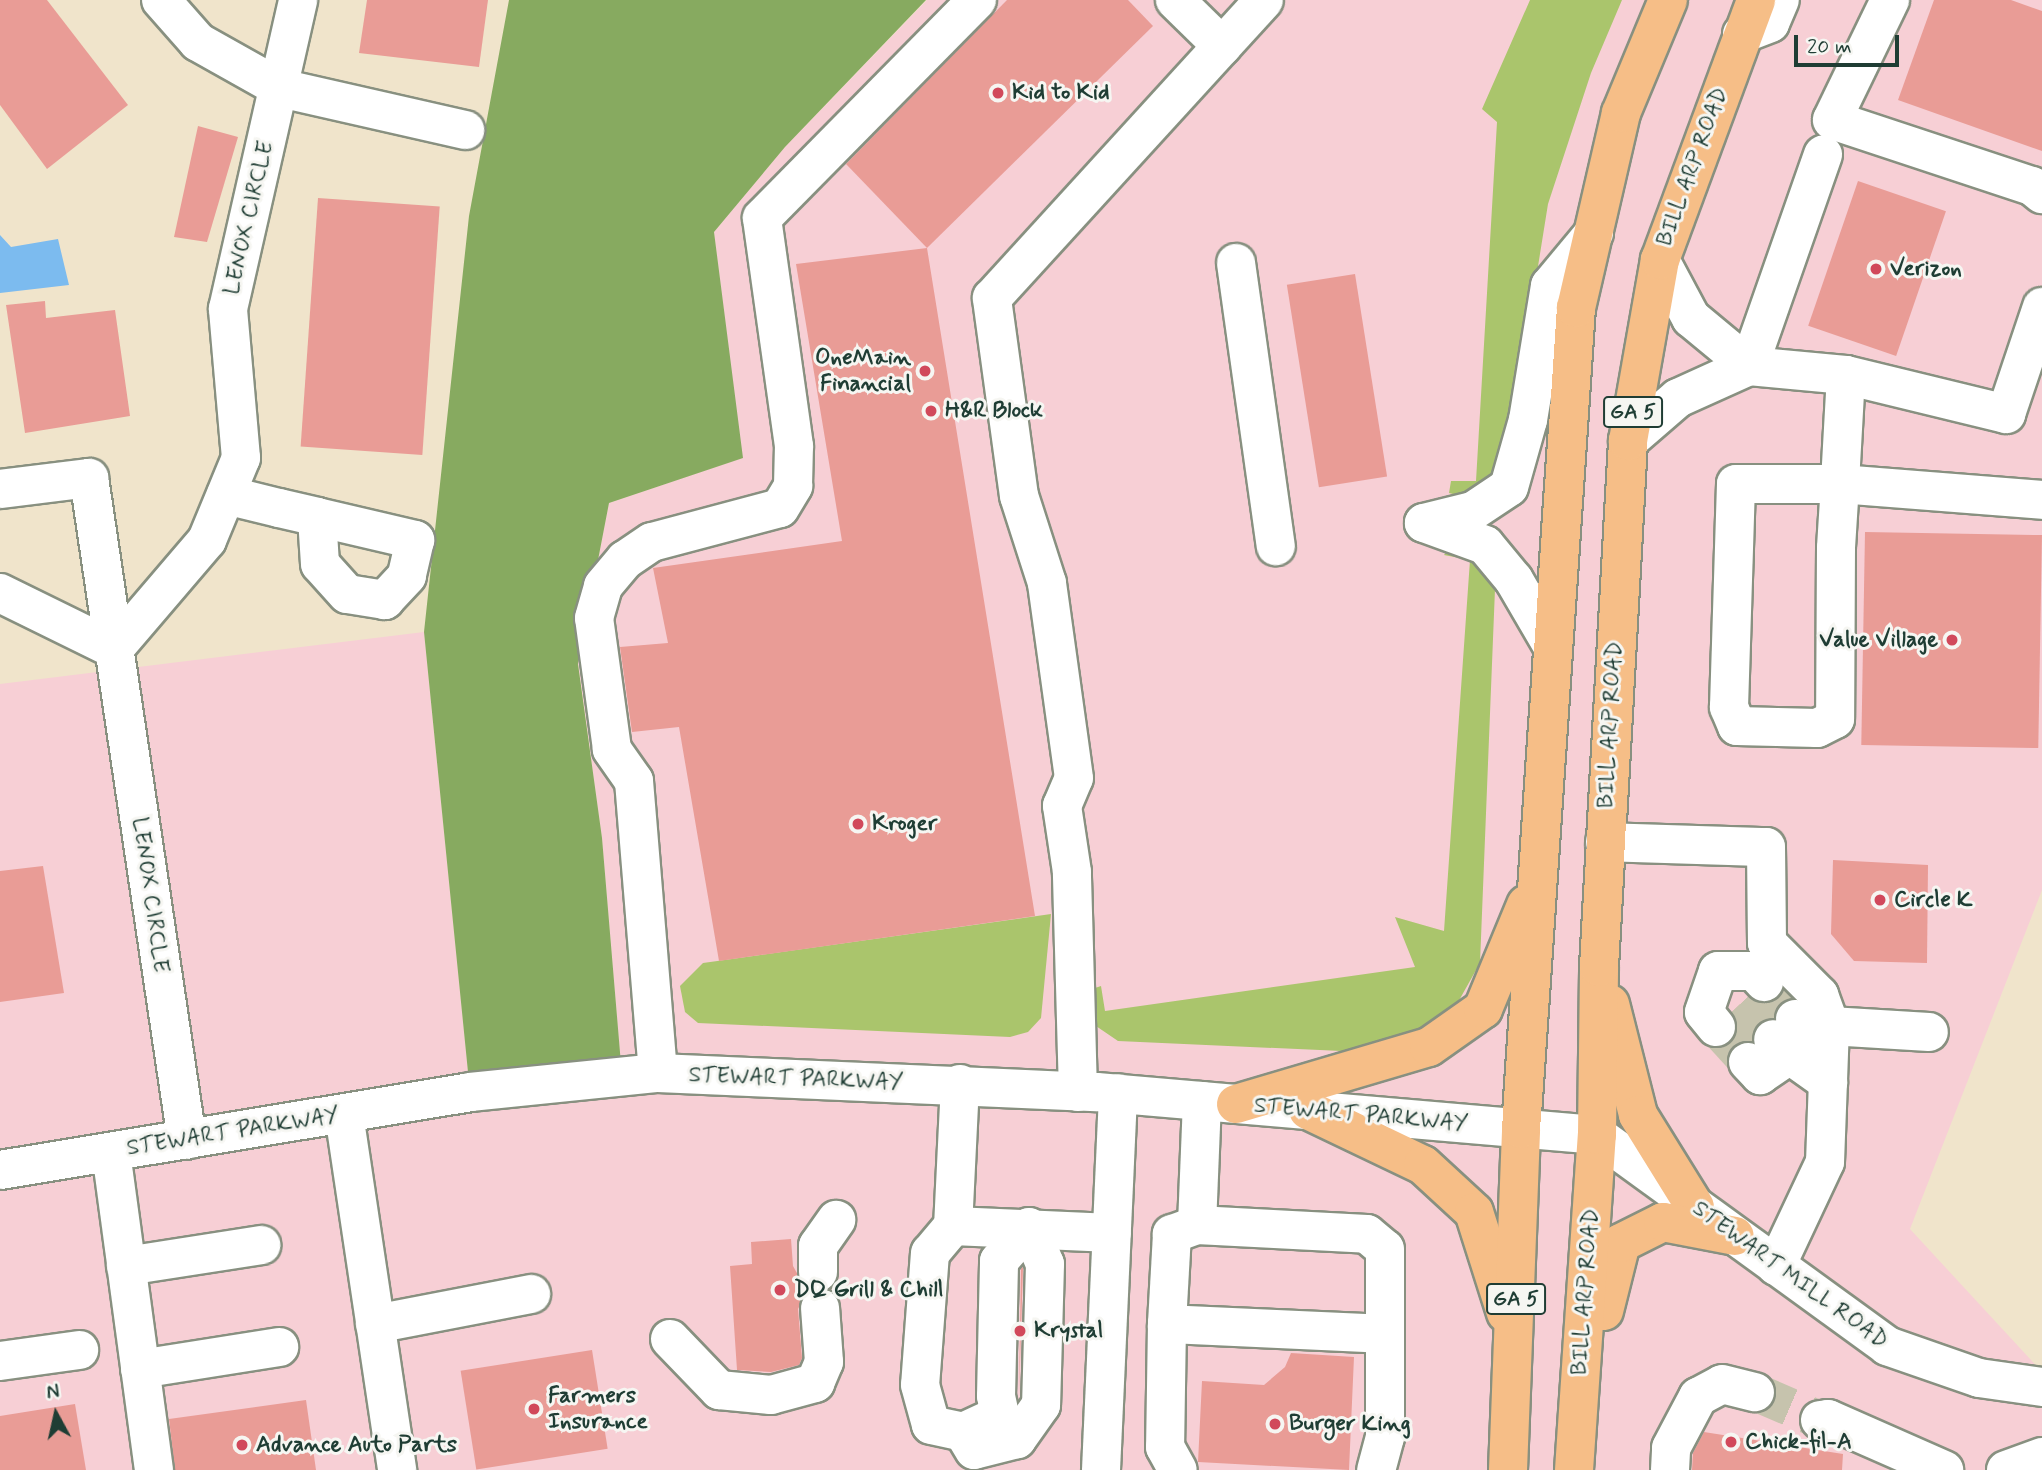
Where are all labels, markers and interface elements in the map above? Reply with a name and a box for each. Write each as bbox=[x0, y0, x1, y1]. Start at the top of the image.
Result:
scale bar bbox=[1797, 21, 1902, 65]
text: 20 m bbox=[1807, 33, 1852, 61]
place label: Kid to Kid bbox=[1012, 79, 1113, 107]
marker: Kid to Kid bbox=[990, 85, 1006, 101]
street label: BILL ARP ROAD bbox=[1652, 85, 1734, 249]
street label: LENOX CIRCLE bbox=[217, 135, 281, 301]
place label: Verizon bbox=[1890, 255, 1962, 283]
marker: Verizon bbox=[1868, 261, 1884, 277]
place label: OneMain Financial bbox=[815, 344, 911, 398]
marker: OneMain Financial bbox=[917, 363, 933, 379]
road number: GA 5 bbox=[1602, 394, 1664, 430]
place label: H&R Block bbox=[945, 397, 1043, 425]
marker: H&R Block bbox=[923, 403, 939, 419]
place label: Value Village bbox=[1819, 626, 1938, 654]
marker: Value Village bbox=[1944, 632, 1960, 648]
street label: BILL ARP ROAD bbox=[1593, 642, 1629, 808]
place label: Kroger bbox=[872, 810, 937, 838]
street label: LENOX CIRCLE bbox=[125, 811, 175, 979]
marker: Kroger bbox=[850, 816, 866, 832]
place label: Circle K bbox=[1894, 886, 1973, 914]
marker: Circle K bbox=[1872, 892, 1888, 908]
street label: STEWART PARKWAY bbox=[690, 1062, 902, 1096]
street label: STEWART PARKWAY bbox=[1255, 1092, 1467, 1138]
street label: STEWART PARKWAY bbox=[127, 1102, 339, 1162]
street label: STEWART MILL ROAD bbox=[1688, 1195, 1892, 1355]
street label: BILL ARP ROAD bbox=[1566, 1209, 1606, 1375]
place label: DQ Grill & Chill bbox=[794, 1276, 943, 1304]
marker: DQ Grill & Chill bbox=[772, 1282, 788, 1298]
road number: GA 5 bbox=[1484, 1282, 1548, 1316]
place label: Krystal bbox=[1034, 1317, 1103, 1345]
marker: Krystal bbox=[1012, 1323, 1028, 1339]
north arrow bbox=[21, 1379, 91, 1449]
text: N bbox=[45, 1379, 61, 1406]
place label: Farmers Insurance bbox=[548, 1382, 648, 1436]
marker: Farmers Insurance bbox=[526, 1401, 542, 1417]
place label: Burger King bbox=[1289, 1410, 1407, 1438]
marker: Burger King bbox=[1267, 1416, 1283, 1432]
place label: Chick-fil-A bbox=[1745, 1428, 1852, 1456]
place label: Advance Auto Parts bbox=[256, 1431, 453, 1459]
marker: Chick-fil-A bbox=[1723, 1434, 1739, 1450]
marker: Advance Auto Parts bbox=[234, 1437, 250, 1453]

